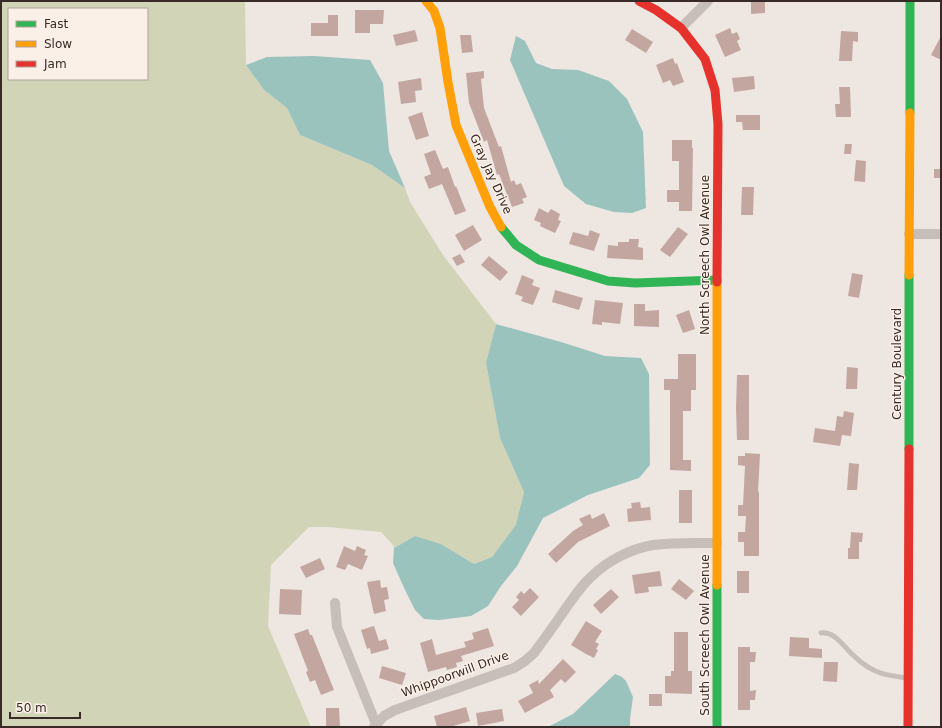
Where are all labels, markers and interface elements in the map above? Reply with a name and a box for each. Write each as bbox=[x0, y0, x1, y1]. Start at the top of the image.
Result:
legend bbox=[8, 8, 148, 80]
text: Fast bbox=[44, 17, 68, 31]
text: Slow bbox=[44, 37, 72, 51]
text: Jam bbox=[43, 57, 67, 71]
street label: Gray Jay Drive bbox=[467, 132, 515, 216]
street label: North Screech Owl Avenue bbox=[698, 175, 712, 335]
street label: Century Boulevard bbox=[890, 308, 904, 420]
street label: South Screech Owl Avenue bbox=[698, 554, 712, 716]
street label: Whippoorwill Drive bbox=[399, 648, 511, 700]
scale bar bbox=[10, 694, 80, 720]
text: 50 m bbox=[16, 701, 47, 715]

